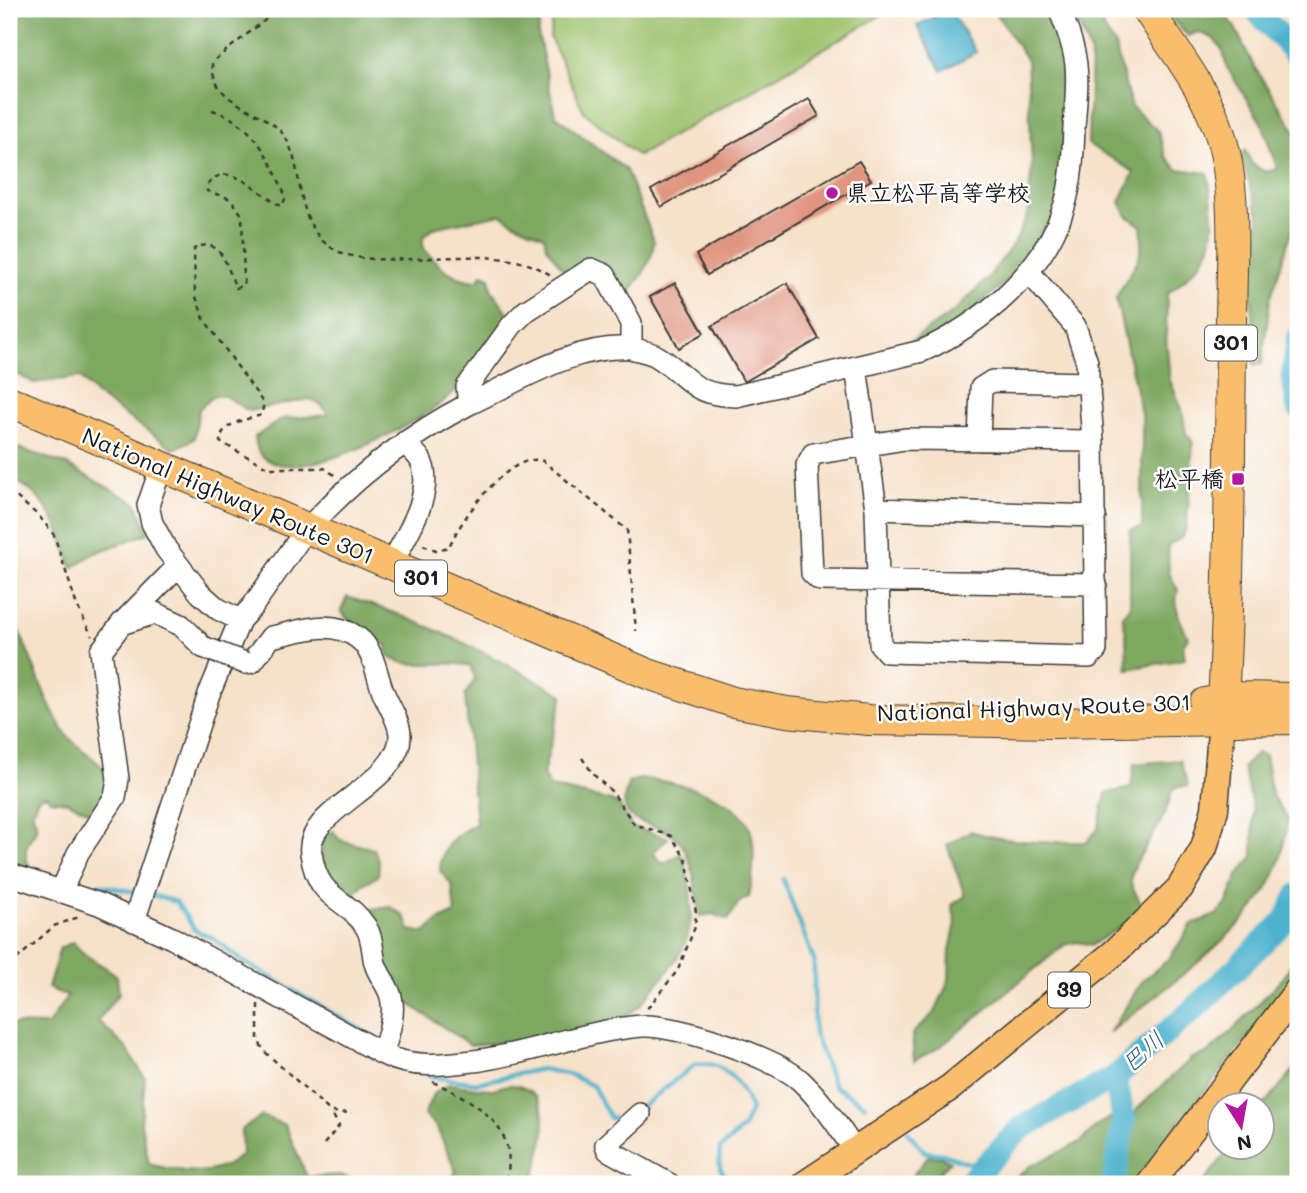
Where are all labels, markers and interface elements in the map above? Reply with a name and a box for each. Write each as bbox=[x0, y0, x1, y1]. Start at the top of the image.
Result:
place label: 県立松平高等学校 bbox=[846, 177, 1030, 207]
marker: 県立松平高等学校 bbox=[824, 185, 840, 201]
road number: 301 bbox=[1205, 326, 1257, 360]
street label: National Highway Route 301 bbox=[78, 420, 379, 570]
place label: 松平橋 bbox=[1155, 463, 1224, 493]
marker: 松平橋 bbox=[1230, 471, 1246, 487]
road number: 301 bbox=[395, 560, 447, 596]
street label: National Highway Route 301 bbox=[876, 687, 1192, 727]
road number: 39 bbox=[1048, 972, 1090, 1007]
water label: 巴川 bbox=[1114, 1023, 1170, 1078]
north arrow bbox=[1206, 1092, 1276, 1162]
text: N bbox=[1235, 1130, 1254, 1157]

